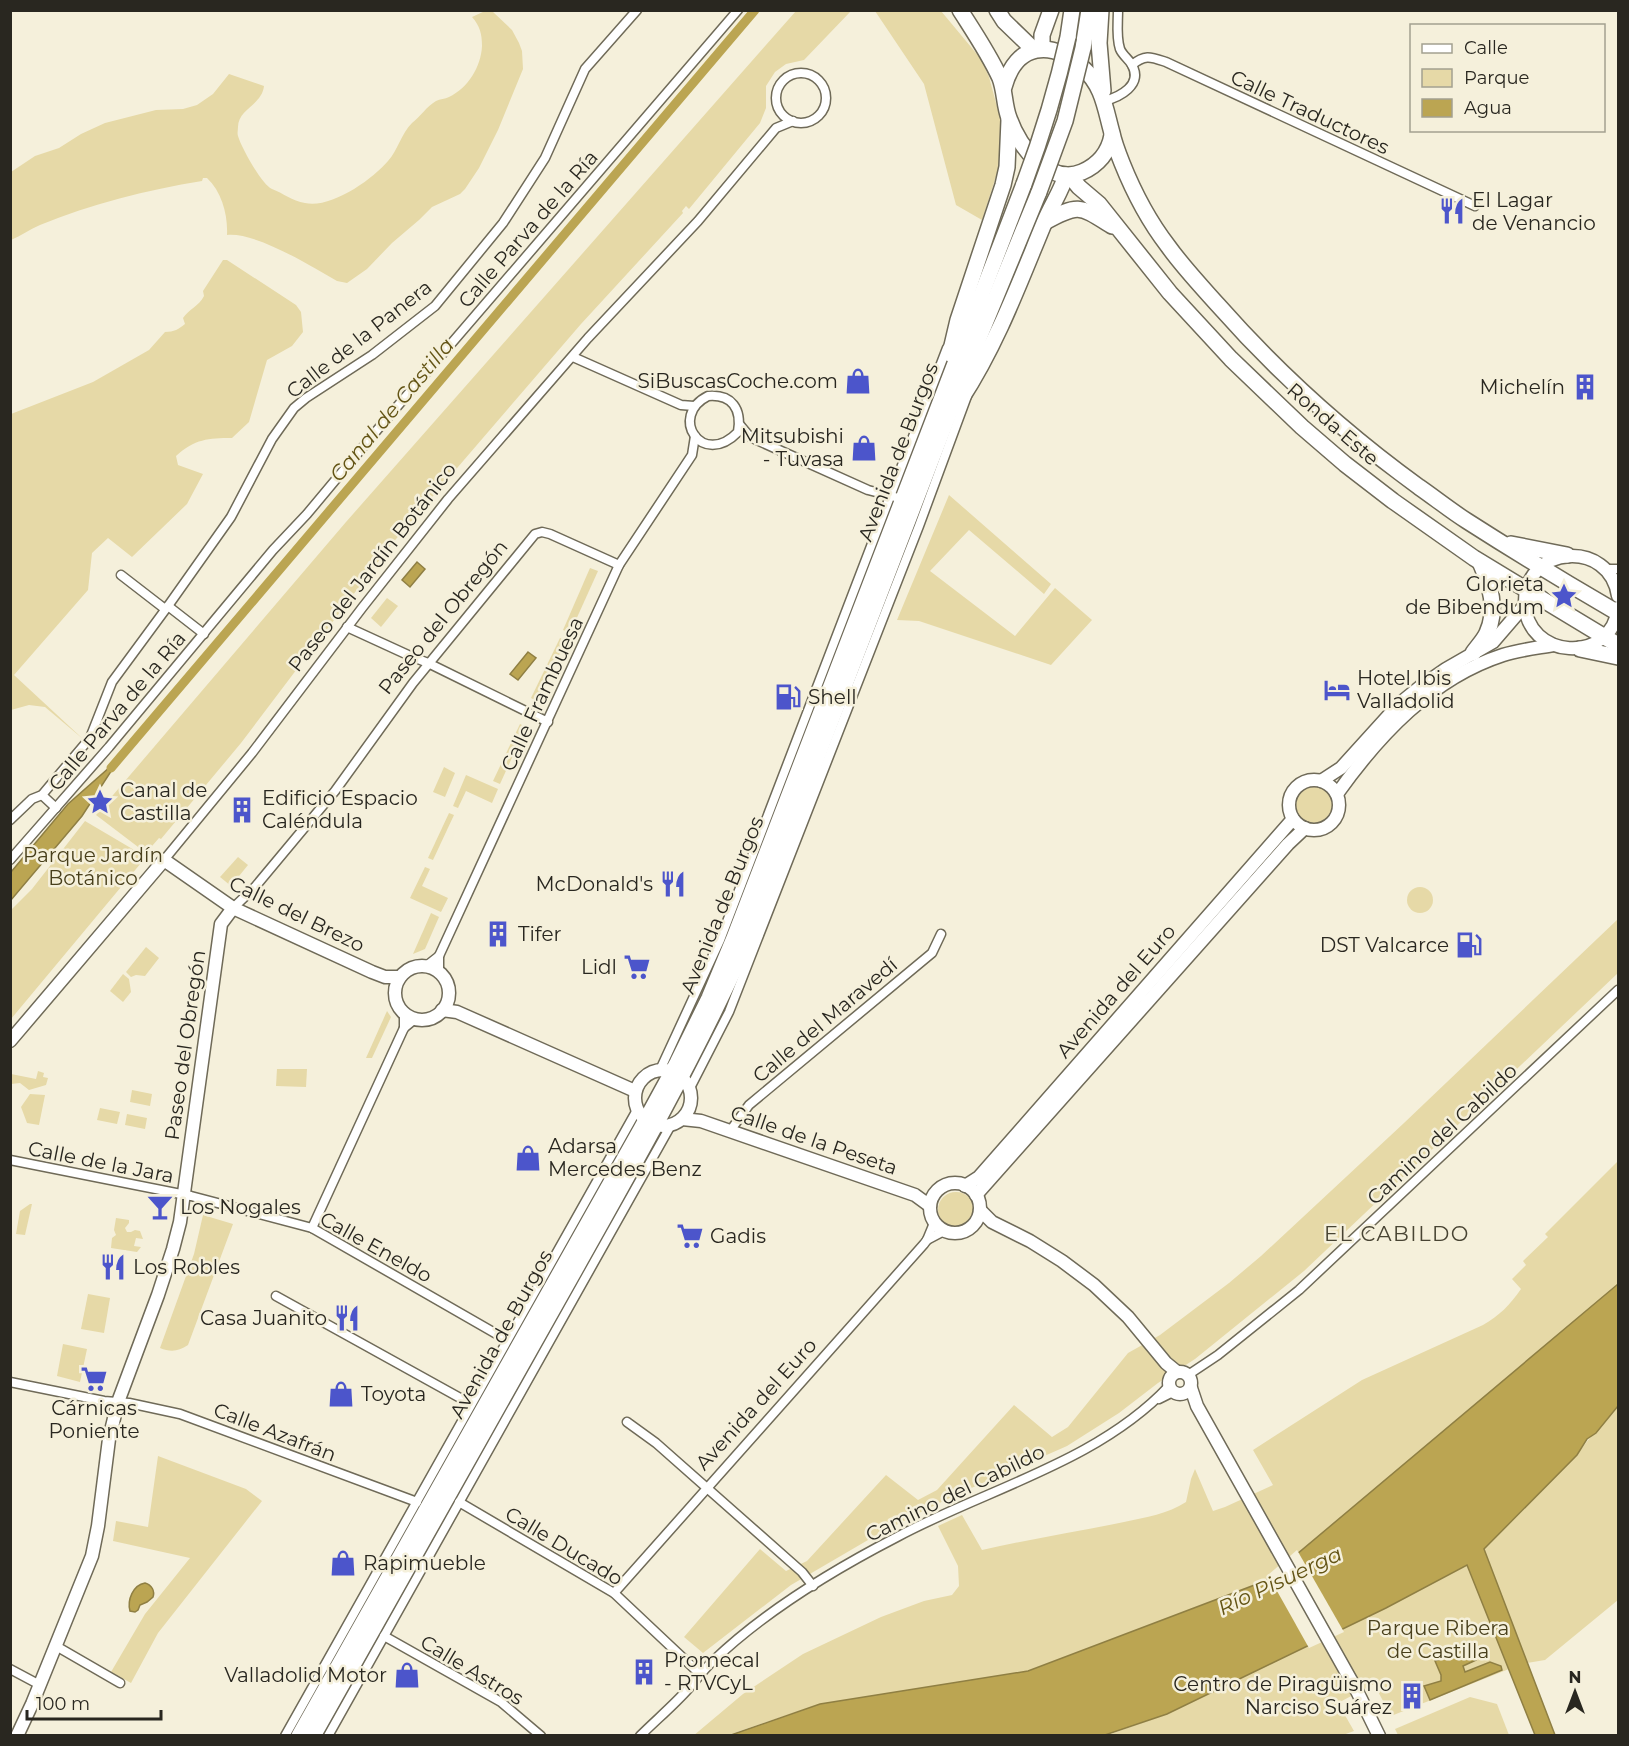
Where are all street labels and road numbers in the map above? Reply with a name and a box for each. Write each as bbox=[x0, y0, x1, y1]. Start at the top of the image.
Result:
street label: Calle Traductores bbox=[1227, 65, 1393, 159]
street label: Calle Parva de la Ría bbox=[453, 145, 603, 313]
street label: Calle de la Panera bbox=[282, 275, 436, 403]
street label: Avenida de Burgos bbox=[853, 359, 943, 545]
street label: Ronda Este bbox=[1282, 378, 1384, 470]
street label: Paseo del Jardín Botánico bbox=[283, 458, 461, 676]
street label: Paseo del Obregón bbox=[373, 535, 513, 699]
street label: Calle Frambuesa bbox=[496, 613, 588, 775]
street label: Calle Parva de la Ría bbox=[43, 626, 191, 796]
street label: Avenida de Burgos bbox=[675, 813, 769, 997]
street label: Calle del Brezo bbox=[225, 871, 369, 957]
street label: Avenida del Euro bbox=[1051, 919, 1181, 1063]
street label: Paseo del Obregón bbox=[160, 948, 210, 1142]
street label: Calle del Maravedí bbox=[748, 951, 903, 1088]
street label: Camino del Cabildo bbox=[1362, 1058, 1522, 1210]
street label: Calle de la Peseta bbox=[727, 1100, 901, 1180]
street label: Calle de la Jara bbox=[26, 1136, 176, 1188]
street label: Calle Eneldo bbox=[316, 1206, 436, 1288]
street label: Avenida de Burgos bbox=[445, 1245, 557, 1423]
street label: Avenida del Euro bbox=[690, 1333, 822, 1475]
street label: Calle Azafrán bbox=[210, 1398, 340, 1466]
street label: Camino del Cabildo bbox=[862, 1439, 1048, 1547]
street label: Calle Ducado bbox=[501, 1501, 627, 1591]
street label: Calle Astros bbox=[416, 1630, 528, 1710]

